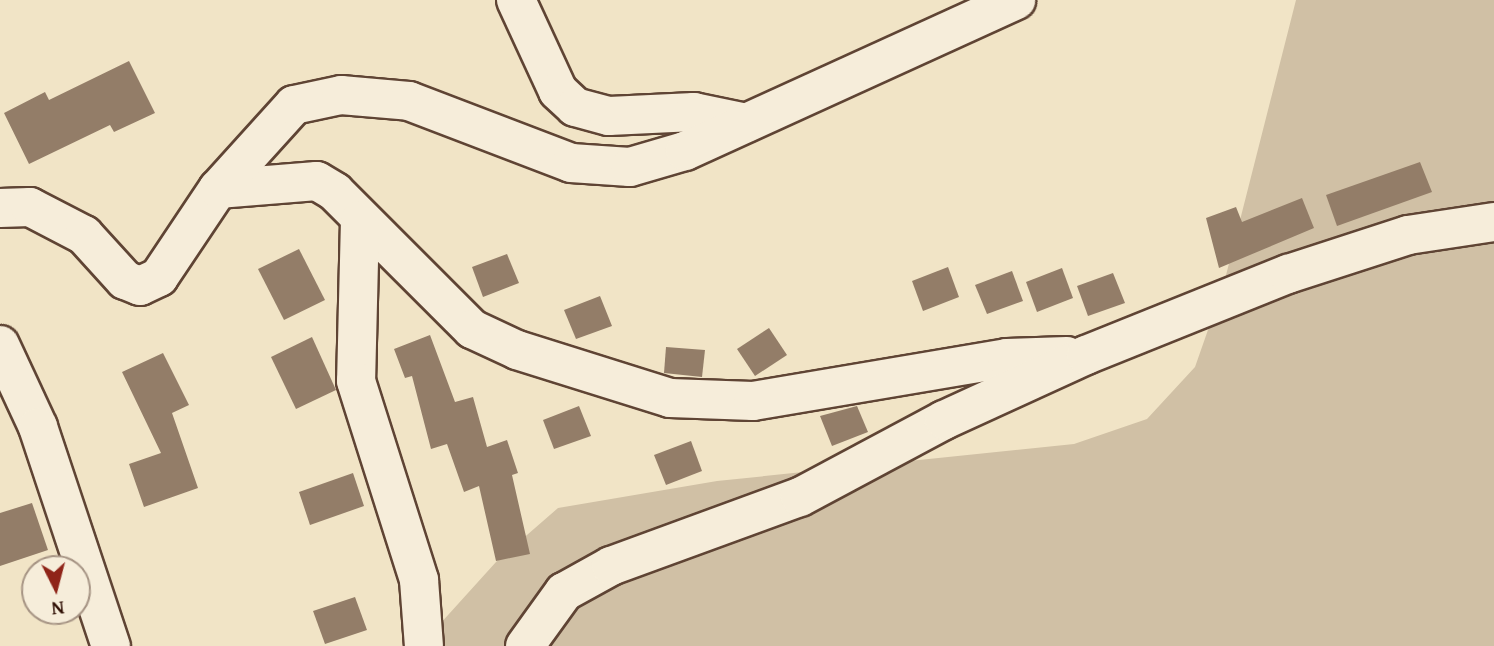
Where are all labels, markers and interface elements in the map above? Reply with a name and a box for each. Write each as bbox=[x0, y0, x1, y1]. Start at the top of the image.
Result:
north arrow bbox=[21, 555, 91, 625]
text: N bbox=[50, 594, 66, 623]

